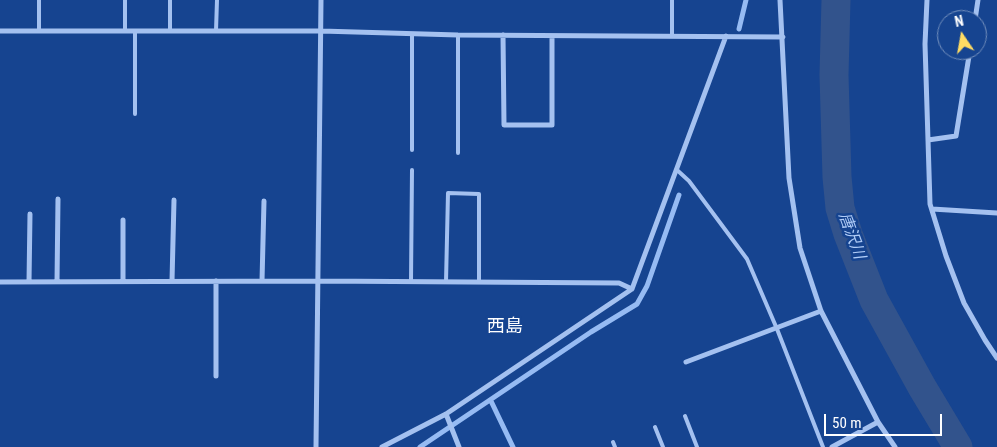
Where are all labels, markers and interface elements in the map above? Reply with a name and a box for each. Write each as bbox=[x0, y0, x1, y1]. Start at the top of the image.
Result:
north arrow bbox=[937, 10, 987, 60]
text: N bbox=[953, 13, 965, 30]
water label: 唐沢川 bbox=[834, 210, 868, 262]
district label: 西島 bbox=[487, 316, 523, 338]
scale bar bbox=[827, 404, 944, 436]
text: 50 m bbox=[832, 414, 862, 432]

